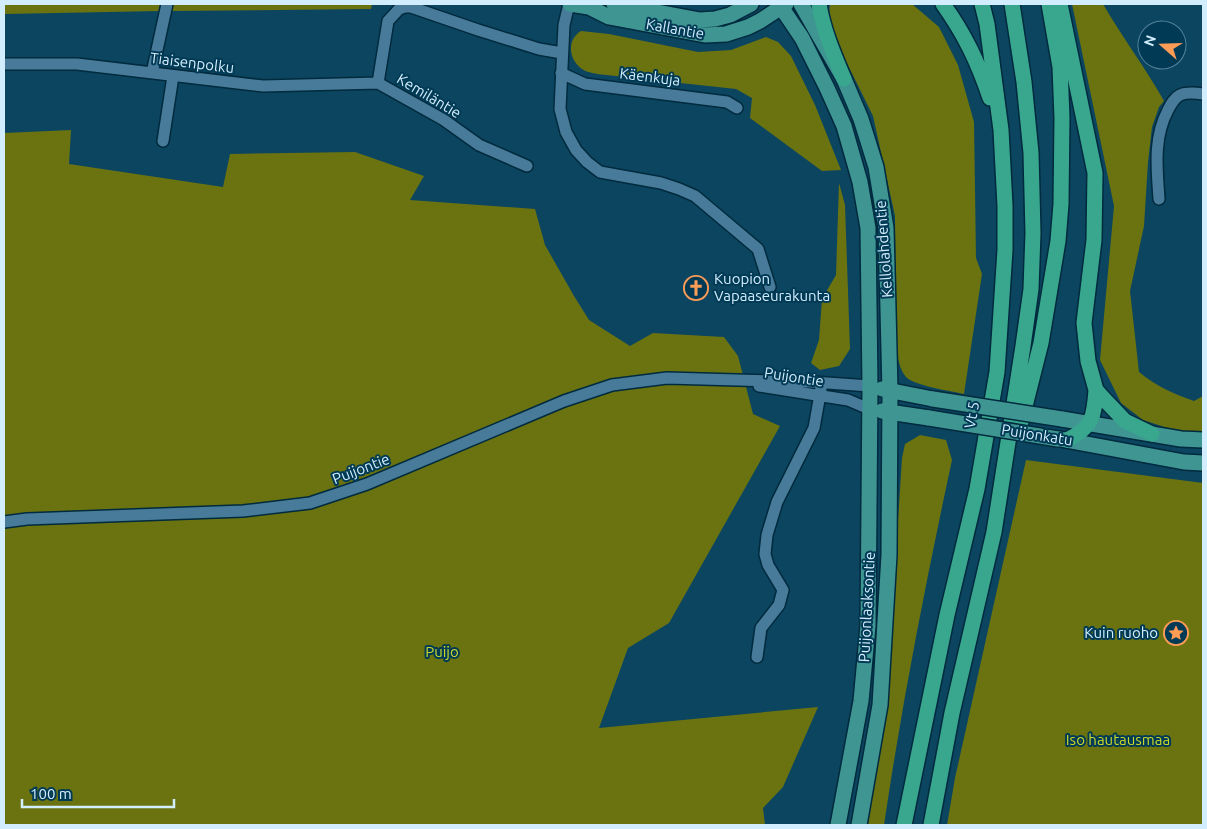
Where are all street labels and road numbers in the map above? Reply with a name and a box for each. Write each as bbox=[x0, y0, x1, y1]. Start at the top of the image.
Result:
street label: Kallantie bbox=[645, 15, 706, 42]
street label: Tiaisenpolku bbox=[149, 49, 235, 76]
street label: Käenkuja bbox=[619, 64, 681, 89]
street label: Kemiläntie bbox=[394, 70, 464, 121]
street label: Kellolahdentie bbox=[872, 200, 895, 298]
street label: Puijontie bbox=[763, 363, 825, 390]
street label: Vt 5 bbox=[961, 400, 982, 430]
street label: Puijonkatu bbox=[1000, 420, 1074, 449]
street label: Puijontie bbox=[330, 450, 392, 487]
street label: Puijonlaaksontie bbox=[855, 551, 878, 663]

